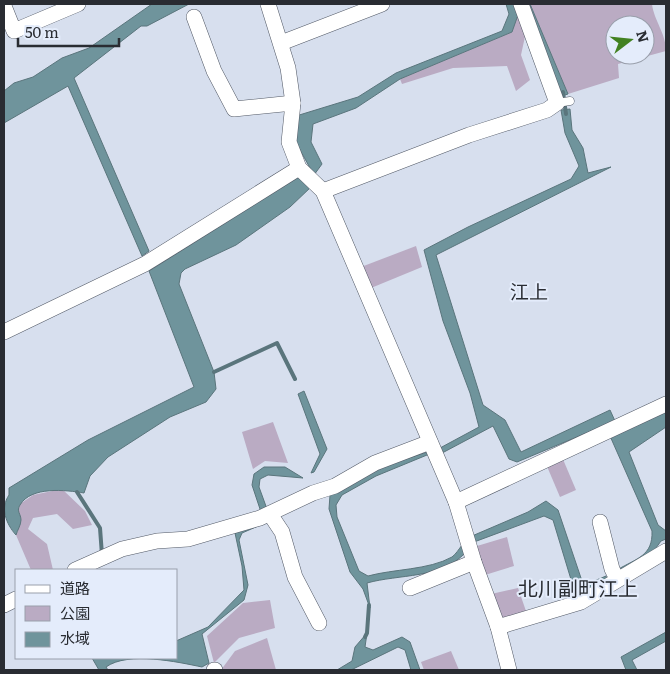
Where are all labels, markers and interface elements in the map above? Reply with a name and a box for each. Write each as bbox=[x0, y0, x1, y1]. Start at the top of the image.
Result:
scale bar bbox=[18, 15, 119, 47]
north arrow bbox=[605, 15, 655, 65]
text: 50 m bbox=[25, 20, 59, 43]
text: N bbox=[632, 28, 655, 45]
district label: 江上 bbox=[510, 277, 548, 305]
legend bbox=[15, 569, 178, 659]
district label: 北川副町江上 bbox=[518, 572, 638, 602]
text: 道路 bbox=[60, 576, 90, 599]
text: 公園 bbox=[60, 601, 90, 624]
text: 水域 bbox=[60, 626, 90, 649]

